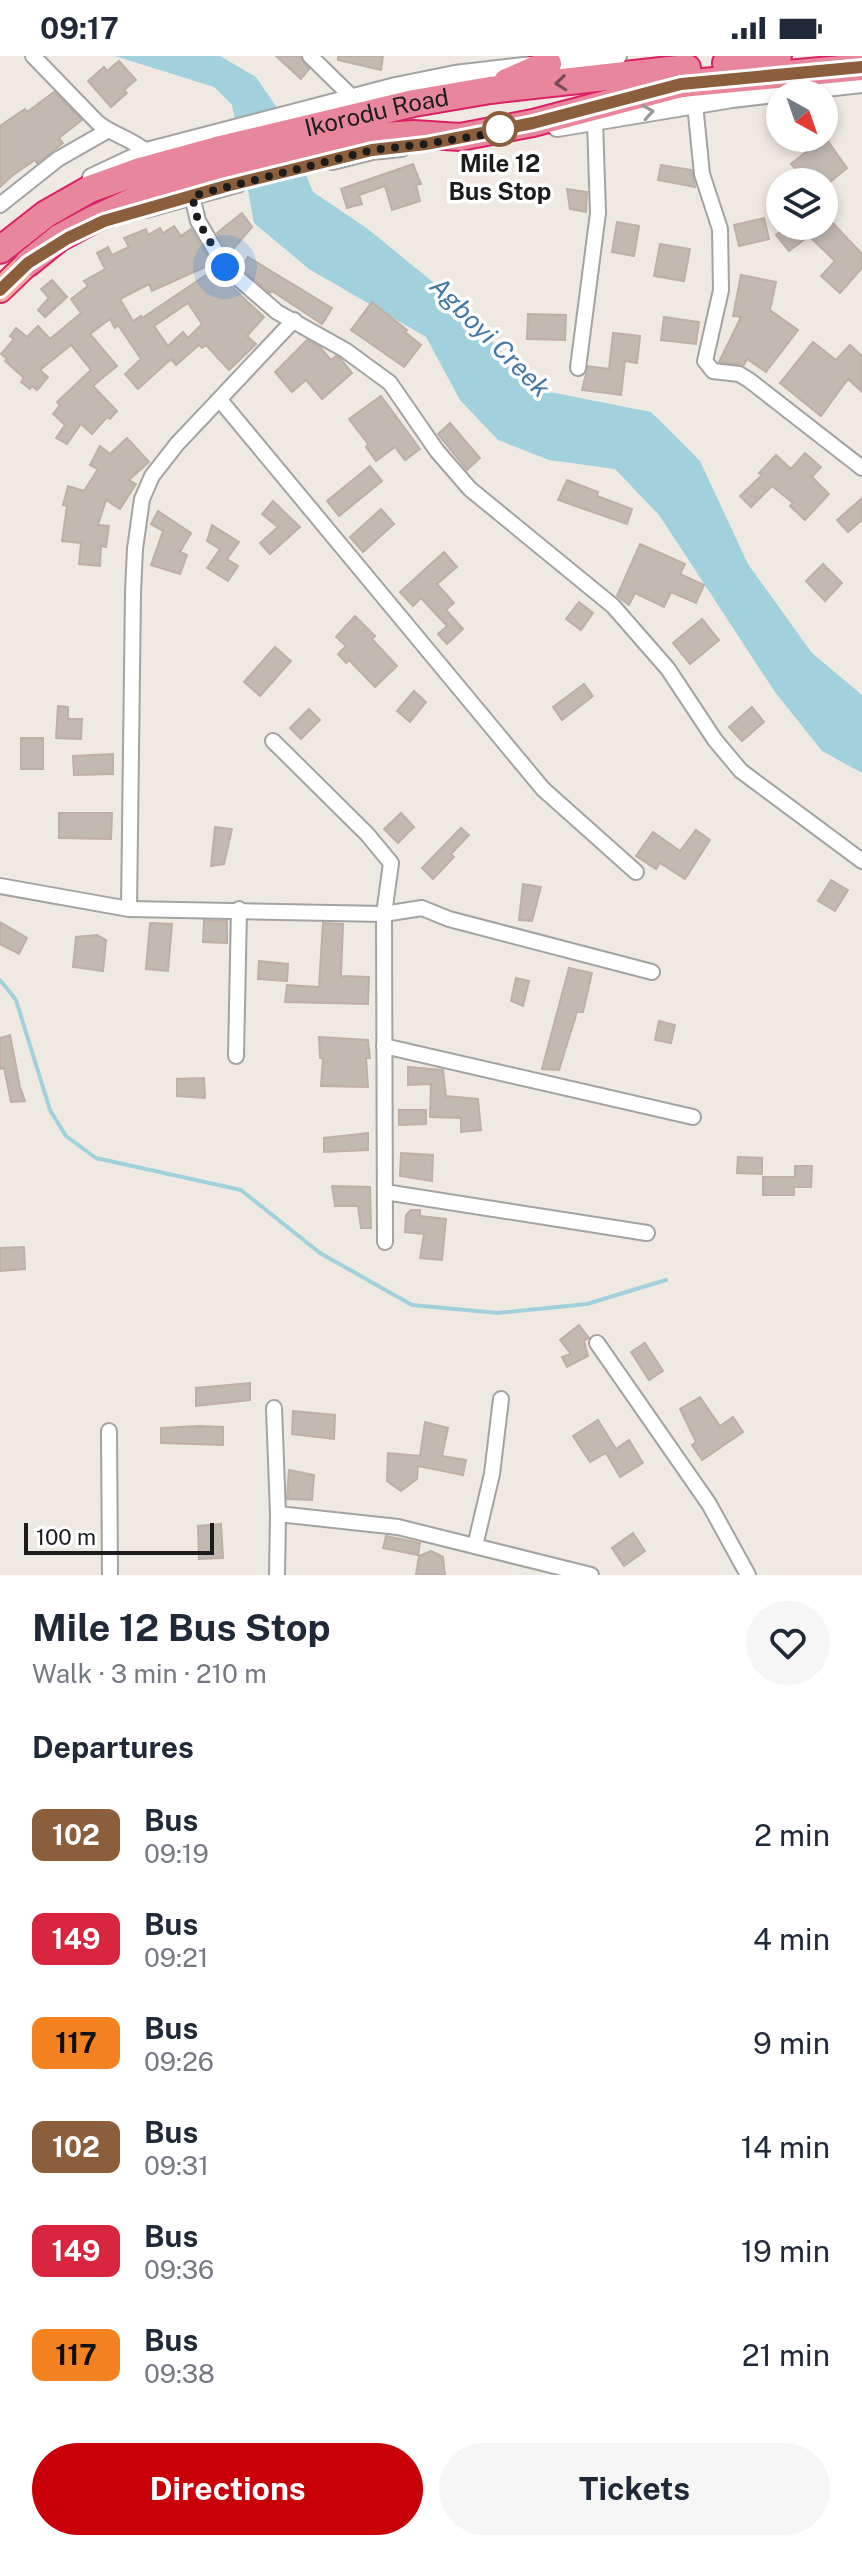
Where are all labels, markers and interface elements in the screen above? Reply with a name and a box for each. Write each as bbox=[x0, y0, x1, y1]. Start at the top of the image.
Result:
text: 09:17 bbox=[40, 10, 119, 46]
one-way arrow bbox=[555, 75, 568, 92]
north arrow bbox=[766, 80, 838, 152]
map controls bbox=[766, 80, 838, 240]
street label: Ikorodu Road bbox=[302, 82, 451, 142]
one-way arrow bbox=[641, 104, 655, 121]
marker: Mile 12 Bus Stop bbox=[483, 112, 517, 146]
place label: Mile 12 Bus Stop bbox=[449, 149, 551, 205]
button: layers bbox=[766, 168, 838, 240]
your location bbox=[205, 247, 245, 287]
water label: Agboyi Creek bbox=[424, 270, 557, 403]
scale bar bbox=[24, 1519, 214, 1555]
text: 100 m bbox=[36, 1524, 96, 1550]
button: heart bbox=[746, 1601, 830, 1685]
text: Mile 12 Bus Stop bbox=[32, 1605, 331, 1650]
text: Walk · 3 min · 210 m bbox=[32, 1658, 267, 1689]
text: Departures bbox=[32, 1729, 194, 1765]
text: Bus bbox=[144, 1802, 198, 1838]
text: 2 min bbox=[754, 1817, 830, 1853]
text: 102 bbox=[52, 1818, 100, 1851]
text: 09:19 bbox=[144, 1838, 209, 1869]
text: Bus bbox=[144, 1906, 198, 1942]
text: 4 min bbox=[753, 1921, 830, 1957]
text: 149 bbox=[52, 1922, 100, 1955]
text: 09:21 bbox=[144, 1942, 208, 1973]
text: Bus bbox=[144, 2010, 198, 2046]
text: 9 min bbox=[753, 2025, 830, 2061]
text: 117 bbox=[55, 2026, 97, 2059]
text: 09:26 bbox=[144, 2046, 214, 2077]
text: Bus bbox=[144, 2114, 198, 2150]
text: 14 min bbox=[741, 2129, 830, 2165]
text: 102 bbox=[52, 2130, 100, 2163]
text: 09:31 bbox=[144, 2150, 209, 2181]
text: Bus bbox=[144, 2218, 198, 2254]
text: 19 min bbox=[741, 2233, 830, 2269]
text: 149 bbox=[52, 2234, 100, 2267]
text: 09:36 bbox=[144, 2254, 214, 2285]
text: Bus bbox=[144, 2322, 198, 2358]
text: 21 min bbox=[742, 2337, 830, 2373]
text: 117 bbox=[55, 2338, 97, 2371]
text: 09:38 bbox=[144, 2358, 215, 2389]
button: Directions bbox=[32, 2443, 423, 2535]
button: Tickets bbox=[439, 2443, 830, 2535]

